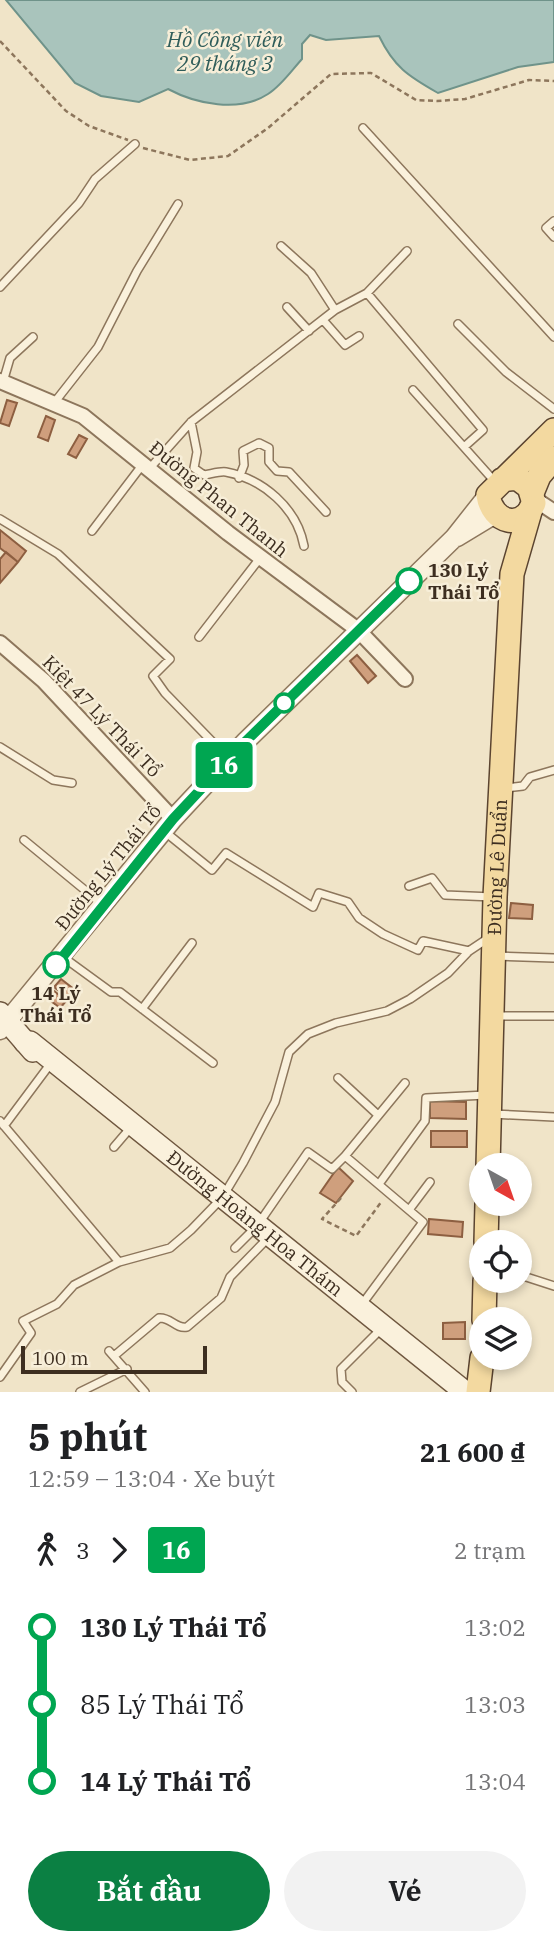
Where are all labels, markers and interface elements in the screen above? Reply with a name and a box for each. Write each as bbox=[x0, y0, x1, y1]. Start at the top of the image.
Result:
water label: Hồ Công viên 29 tháng 3 bbox=[166, 25, 283, 77]
street label: Đường Phan Thanh bbox=[145, 436, 294, 563]
place label: 130 Lý Thái Tổ bbox=[428, 558, 499, 604]
marker: 130 Lý Thái Tổ bbox=[396, 568, 422, 594]
street label: Kiệt 47 Lý Thái Tổ bbox=[38, 650, 166, 782]
unlabelled marker bbox=[274, 693, 294, 713]
line badge: 16 bbox=[192, 742, 256, 788]
text: 16 bbox=[210, 749, 238, 781]
street label: Đường Lê Duẩn bbox=[482, 798, 512, 936]
street label: Đường Lý Thái Tổ bbox=[50, 799, 166, 935]
marker: 14 Lý Thái Tổ bbox=[43, 952, 69, 978]
place label: 14 Lý Thái Tổ bbox=[20, 981, 92, 1027]
street label: Đường Hoàng Hoa Thám bbox=[162, 1145, 348, 1301]
north arrow bbox=[469, 1153, 532, 1216]
map controls bbox=[469, 1153, 532, 1370]
button: locate bbox=[469, 1230, 532, 1293]
button: layers bbox=[469, 1307, 532, 1370]
scale bar bbox=[21, 1343, 206, 1375]
text: 100 m bbox=[32, 1346, 89, 1370]
text: 5 phút bbox=[28, 1412, 147, 1461]
text: 21 600 ₫ bbox=[420, 1435, 526, 1469]
text: 12:59 – 13:04 · Xe buýt bbox=[28, 1463, 275, 1493]
icon: walk bbox=[28, 1531, 66, 1569]
icon: forward bbox=[100, 1531, 138, 1569]
text: 16 bbox=[162, 1534, 191, 1566]
text: 3 bbox=[76, 1535, 90, 1565]
text: 2 trạm bbox=[454, 1535, 526, 1565]
text: 130 Lý Thái Tổ bbox=[80, 1610, 267, 1644]
text: 13:02 bbox=[464, 1612, 526, 1642]
text: 85 Lý Thái Tổ bbox=[80, 1687, 244, 1721]
text: 13:03 bbox=[464, 1689, 526, 1719]
text: 14 Lý Thái Tổ bbox=[80, 1764, 251, 1798]
text: 13:04 bbox=[464, 1766, 526, 1796]
button: Bắt đầu bbox=[28, 1851, 270, 1931]
button: Vé bbox=[284, 1851, 526, 1931]

